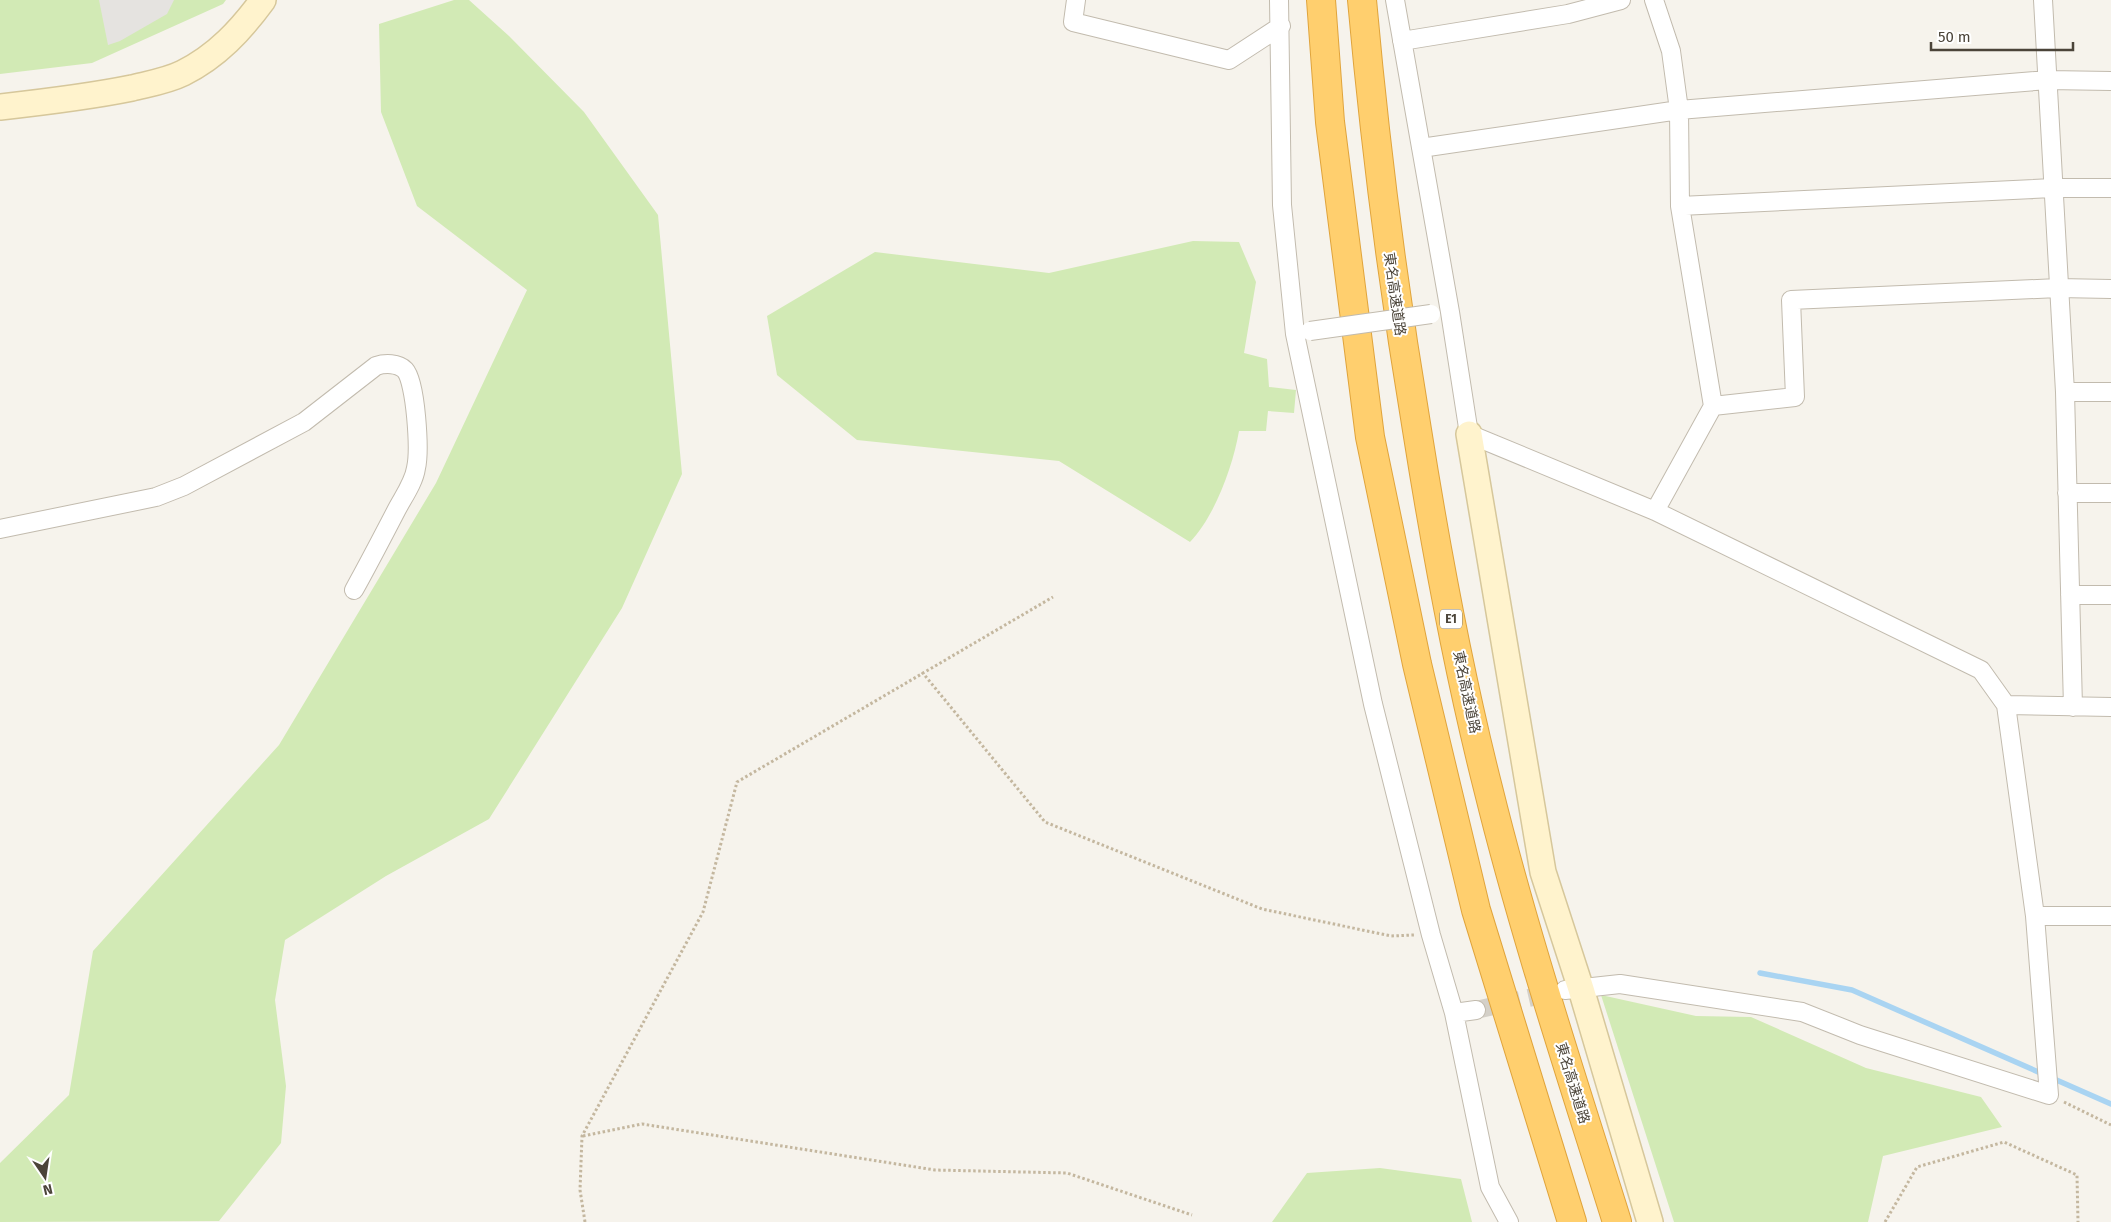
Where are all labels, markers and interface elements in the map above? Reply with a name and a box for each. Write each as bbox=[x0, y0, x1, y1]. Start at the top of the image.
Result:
scale bar bbox=[1931, 20, 2074, 52]
text: 50 m bbox=[1938, 28, 1971, 46]
street label: 東名高速道路 bbox=[1380, 251, 1409, 337]
road number: E1 bbox=[1440, 610, 1462, 628]
street label: 東名高速道路 bbox=[1449, 649, 1484, 735]
street label: 東名高速道路 bbox=[1552, 1040, 1593, 1126]
north arrow bbox=[20, 1152, 70, 1202]
text: N bbox=[41, 1180, 54, 1199]

